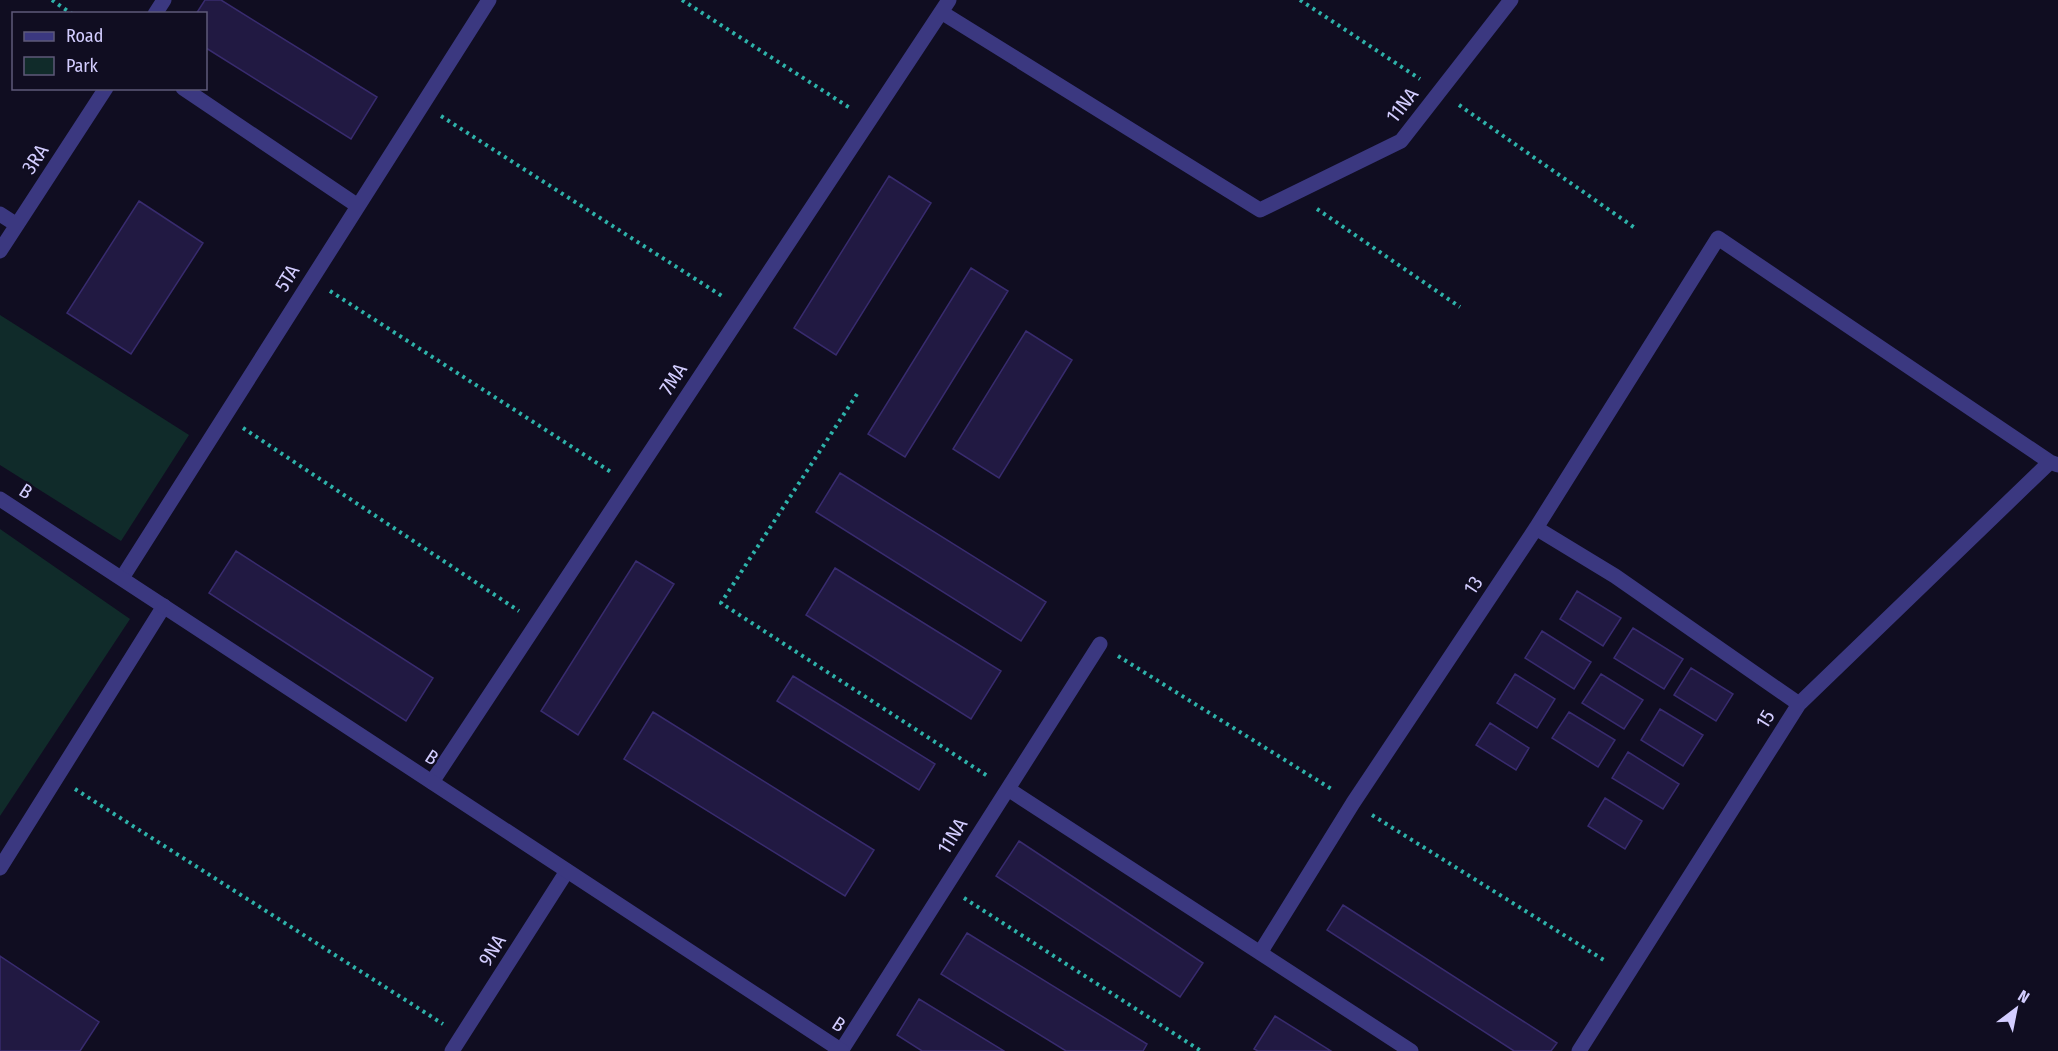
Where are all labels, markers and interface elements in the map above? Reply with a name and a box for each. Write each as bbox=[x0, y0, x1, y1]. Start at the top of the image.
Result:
legend bbox=[12, 12, 207, 90]
text: Road bbox=[66, 25, 103, 47]
text: Park bbox=[66, 55, 99, 77]
street label: 11NA bbox=[1381, 82, 1423, 127]
street label: 3RA bbox=[17, 139, 54, 178]
street label: 5TA bbox=[270, 260, 305, 296]
street label: 7MA bbox=[654, 358, 692, 399]
street label: B bbox=[15, 478, 37, 504]
street label: 13 bbox=[1458, 571, 1488, 599]
street label: 15 bbox=[1750, 705, 1780, 733]
street label: B bbox=[421, 744, 443, 770]
street label: 11NA bbox=[932, 813, 972, 858]
street label: 9NA bbox=[473, 930, 511, 970]
north arrow bbox=[1986, 979, 2046, 1039]
text: N bbox=[2015, 986, 2033, 1007]
street label: B bbox=[828, 1011, 850, 1037]

